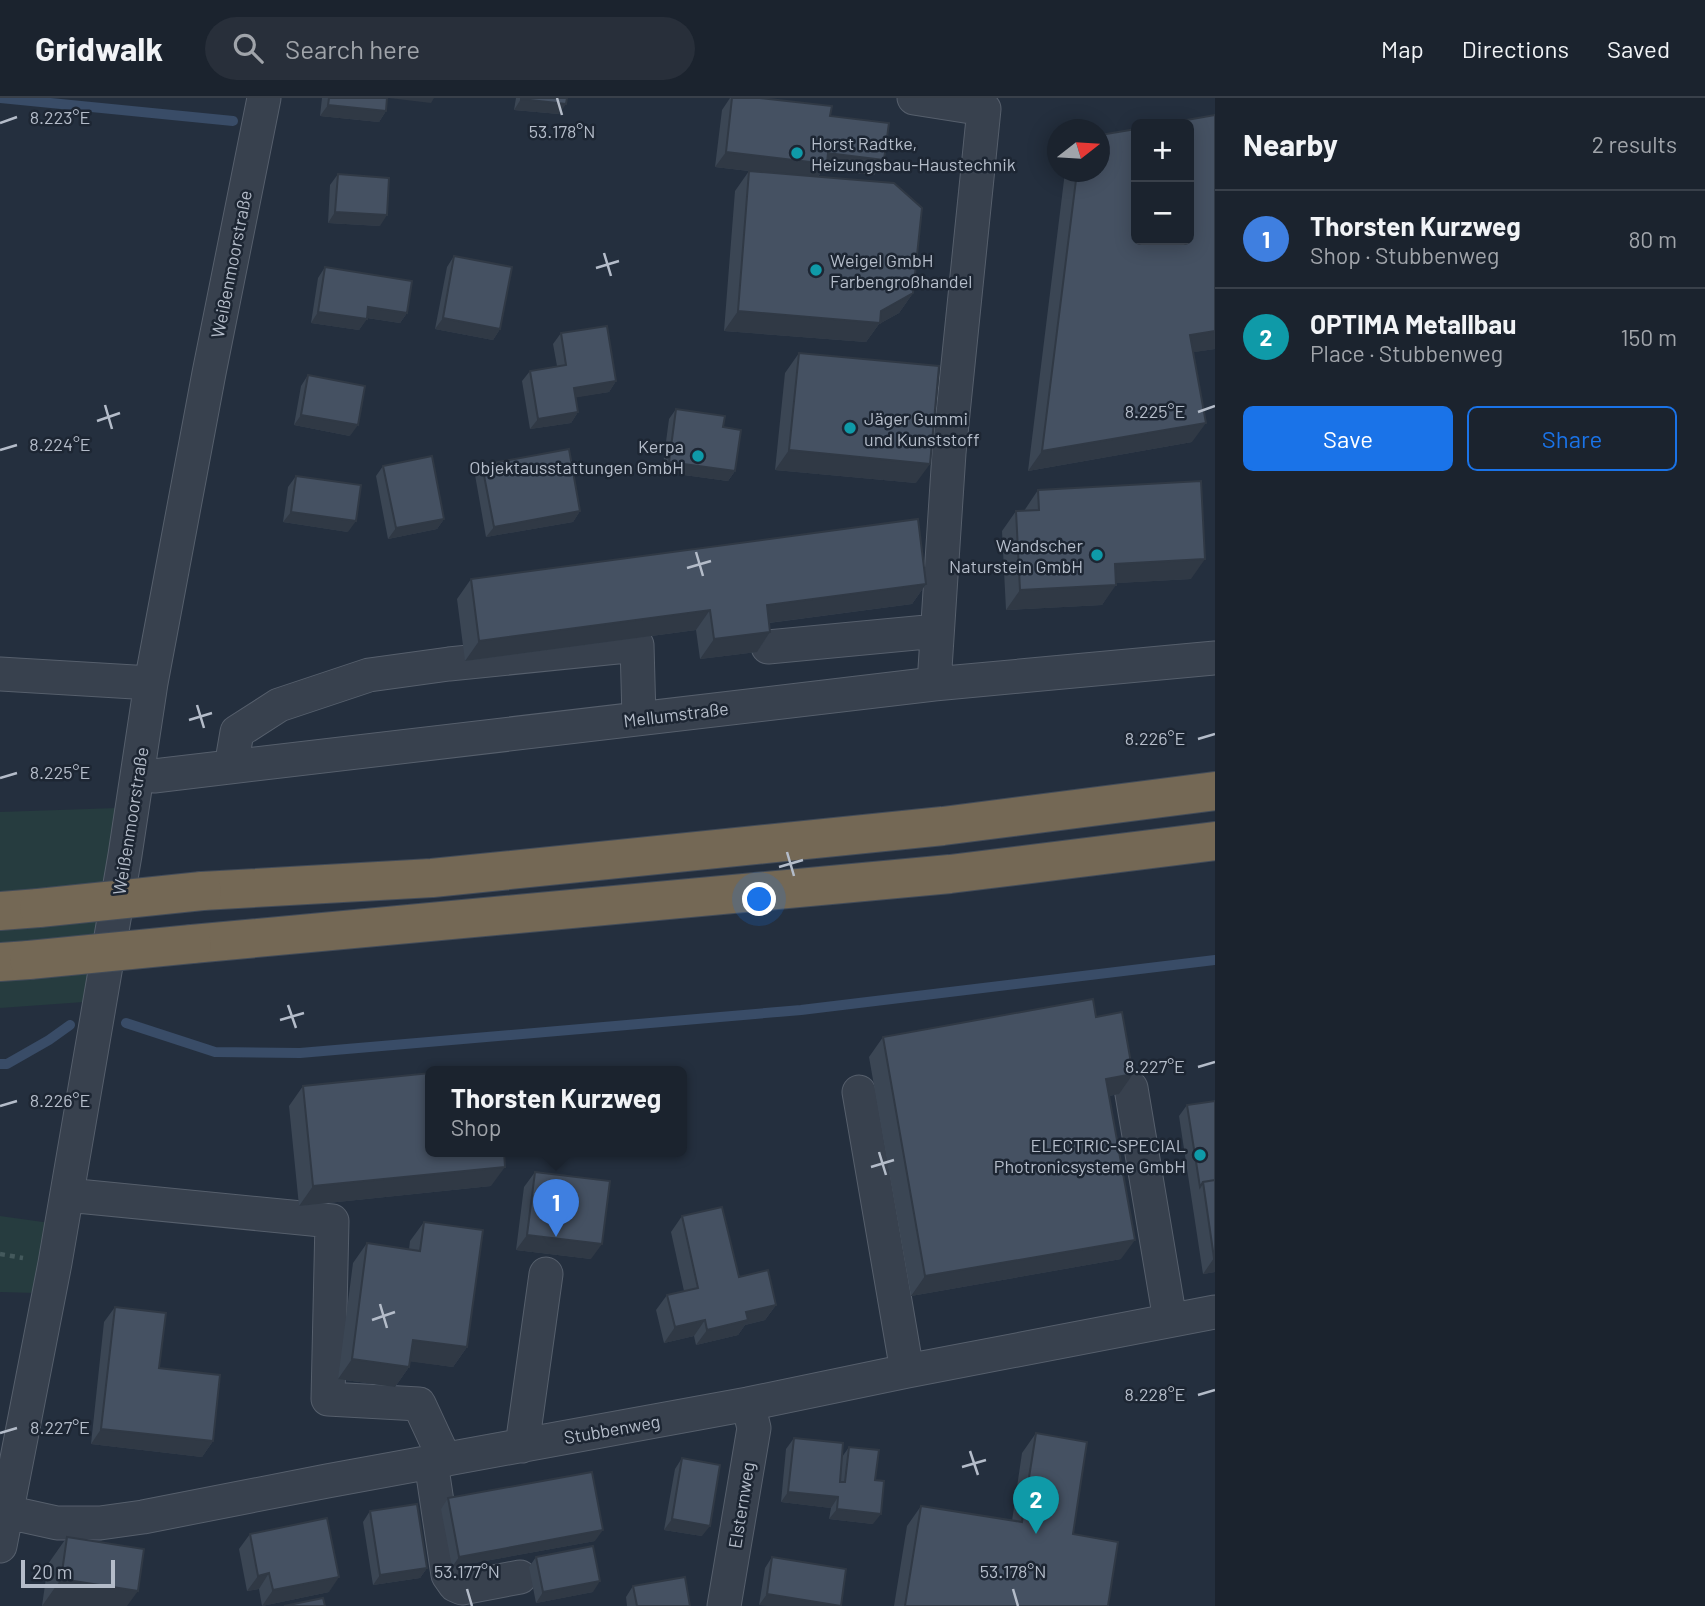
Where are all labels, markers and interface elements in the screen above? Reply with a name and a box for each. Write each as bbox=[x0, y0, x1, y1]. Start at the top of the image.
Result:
search box bbox=[205, 17, 695, 80]
text: Gridwalk bbox=[35, 28, 163, 68]
icon: search bbox=[229, 29, 267, 67]
text: Search here bbox=[285, 33, 420, 64]
text: Map bbox=[1381, 34, 1424, 63]
text: Directions bbox=[1462, 34, 1569, 63]
text: Saved bbox=[1607, 34, 1670, 63]
text: 8.223°E bbox=[30, 106, 90, 128]
north arrow bbox=[1047, 119, 1110, 182]
map controls bbox=[1131, 119, 1194, 245]
button: + bbox=[1131, 119, 1194, 182]
text: 53.178°N bbox=[529, 120, 595, 142]
text: Nearby bbox=[1243, 126, 1338, 162]
text: 2 results bbox=[1592, 130, 1677, 158]
place label: Horst Radtke, Heizungsbau-Haustechnik bbox=[811, 132, 1016, 175]
marker: Horst Radtke, Heizungsbau-Haustechnik bbox=[789, 145, 805, 161]
button: − bbox=[1131, 182, 1194, 245]
street label: Weißenmoorstraße bbox=[206, 188, 256, 340]
text: Thorsten Kurzweg bbox=[1310, 210, 1521, 241]
text: 1 bbox=[1262, 225, 1270, 253]
text: 80 m bbox=[1628, 225, 1677, 253]
text: Shop · Stubbenweg bbox=[1310, 241, 1499, 269]
place label: Weigel GmbH Farbengroßhandel bbox=[830, 249, 972, 292]
marker: Weigel GmbH Farbengroßhandel bbox=[808, 262, 824, 278]
text: OPTIMA Metallbau bbox=[1310, 308, 1516, 339]
text: 2 bbox=[1260, 323, 1272, 351]
text: 150 m bbox=[1621, 323, 1677, 351]
text: Place · Stubbenweg bbox=[1310, 339, 1503, 367]
text: 8.225°E bbox=[1125, 400, 1185, 422]
button: Save bbox=[1243, 406, 1453, 471]
button: Share bbox=[1467, 406, 1677, 471]
place label: Jäger Gummi und Kunststoff bbox=[864, 407, 980, 450]
marker: Jäger Gummi und Kunststoff bbox=[842, 420, 858, 436]
text: 8.224°E bbox=[29, 433, 91, 455]
place label: Kerpa Objektausstattungen GmbH bbox=[469, 435, 684, 478]
marker: Kerpa Objektausstattungen GmbH bbox=[690, 448, 706, 464]
place label: Wandscher Naturstein GmbH bbox=[949, 534, 1083, 577]
marker: Wandscher Naturstein GmbH bbox=[1089, 547, 1105, 563]
street label: Mellumstraße bbox=[622, 697, 730, 731]
text: 8.226°E bbox=[1125, 727, 1185, 749]
street label: Weißenmoorstraße bbox=[107, 745, 153, 897]
text: 8.225°E bbox=[30, 761, 90, 783]
your location bbox=[742, 882, 776, 916]
text: 8.227°E bbox=[1125, 1055, 1185, 1077]
popup bbox=[425, 1066, 687, 1157]
text: Thorsten Kurzweg bbox=[451, 1082, 661, 1113]
text: 8.226°E bbox=[30, 1089, 90, 1111]
text: Shop bbox=[451, 1113, 502, 1141]
place label: ELECTRIC-SPECIAL Photronicsysteme GmbH bbox=[994, 1134, 1186, 1177]
marker: ELECTRIC-SPECIAL Photronicsysteme GmbH bbox=[1192, 1147, 1208, 1163]
pin: 1 bbox=[533, 1179, 579, 1237]
text: 8.228°E bbox=[1125, 1383, 1185, 1405]
street label: Stubbenweg bbox=[562, 1410, 662, 1448]
text: 8.227°E bbox=[30, 1416, 90, 1438]
street label: Elsternweg bbox=[723, 1460, 759, 1550]
pin: 2 bbox=[1013, 1476, 1059, 1534]
scale bar bbox=[21, 1557, 116, 1589]
text: 20 m bbox=[32, 1560, 72, 1583]
text: 53.177°N bbox=[434, 1560, 500, 1582]
text: 53.178°N bbox=[980, 1560, 1046, 1582]

